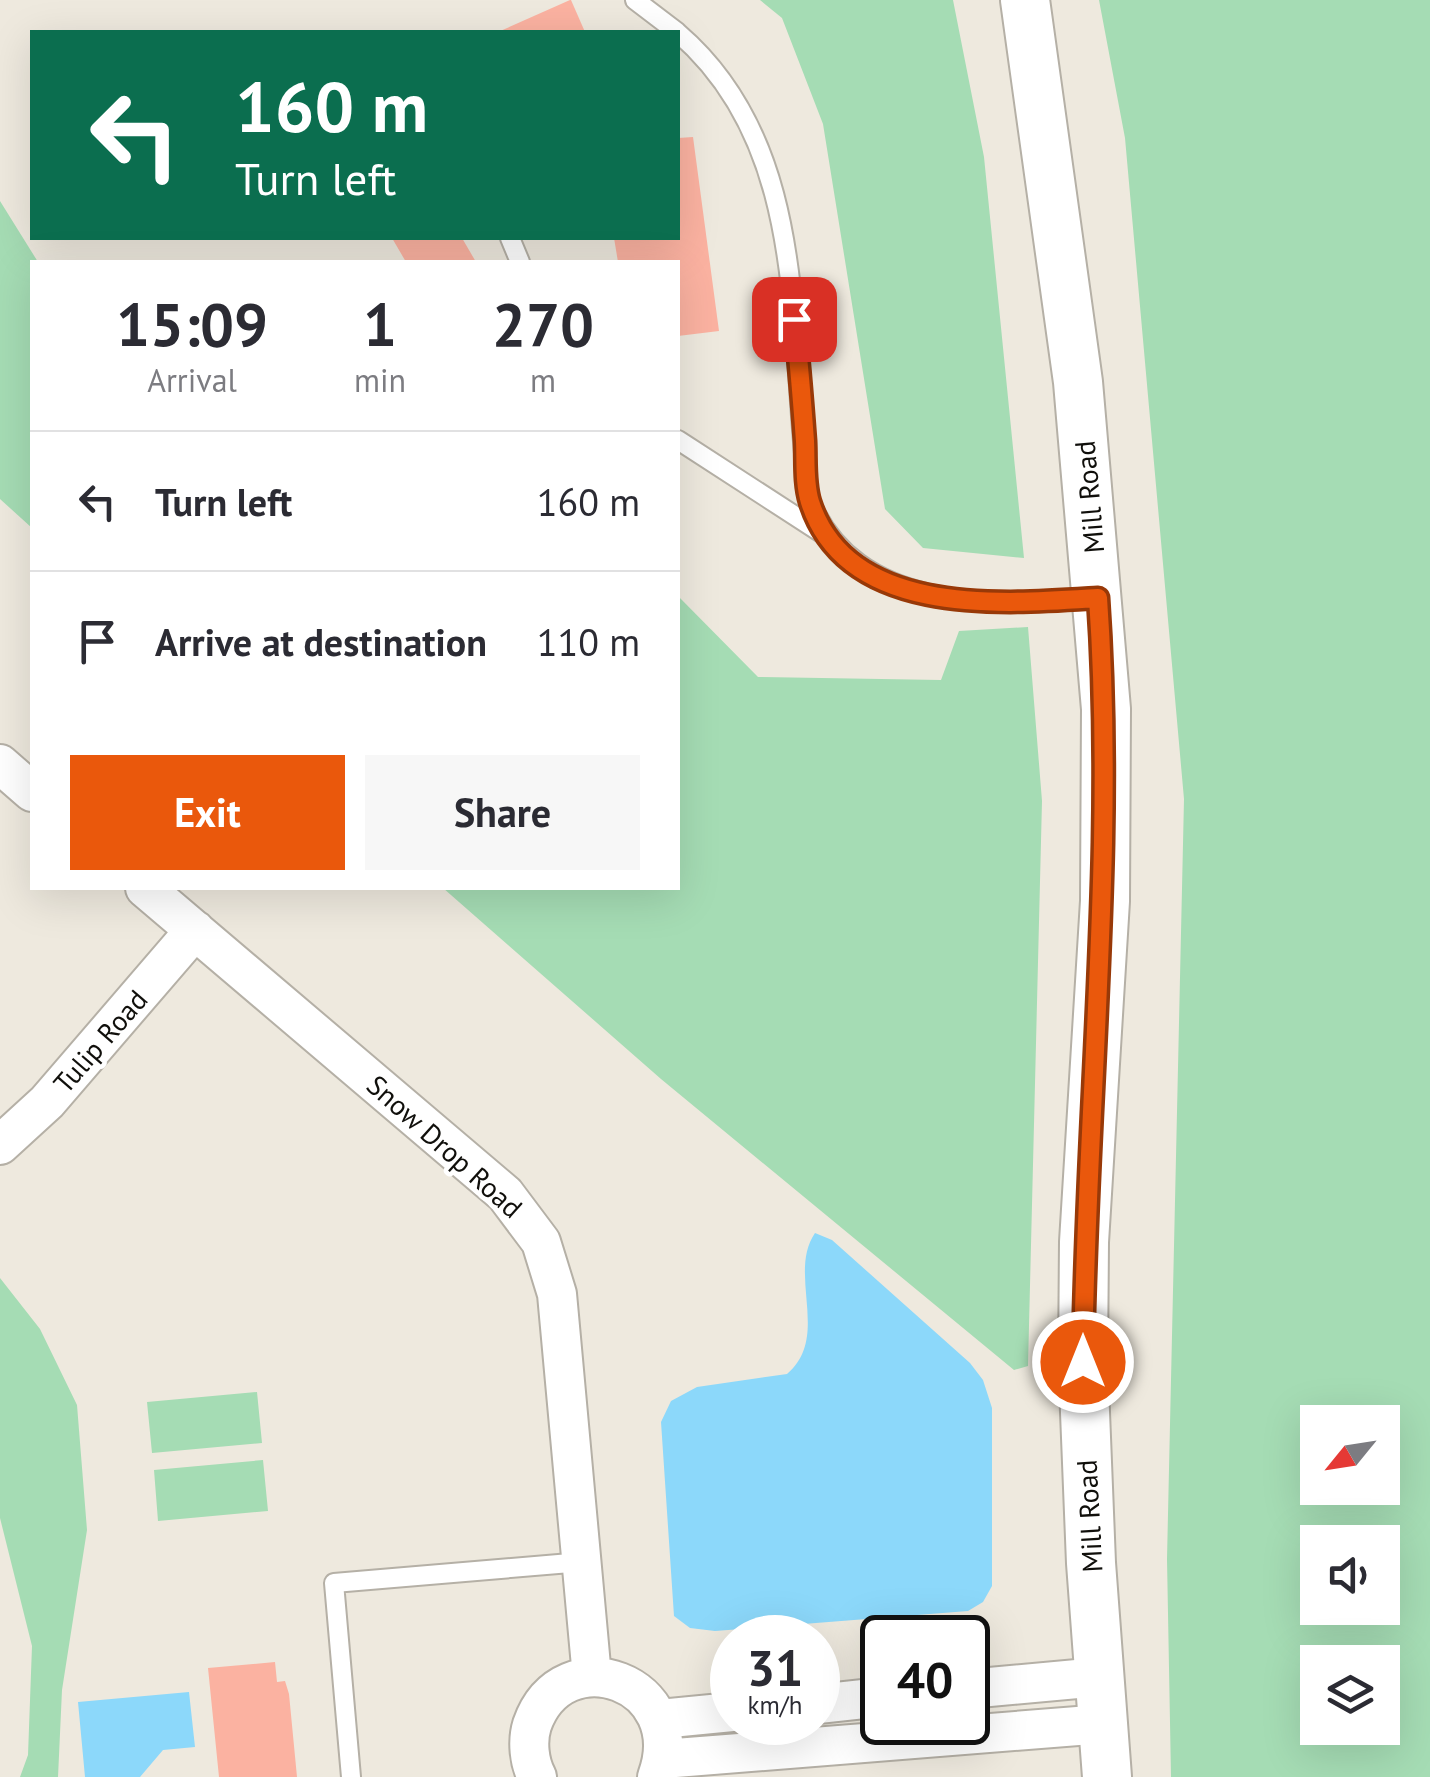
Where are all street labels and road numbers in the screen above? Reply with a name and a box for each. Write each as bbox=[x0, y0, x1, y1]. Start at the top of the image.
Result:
street label: Mill Road bbox=[1066, 439, 1112, 555]
street label: Tulip Road bbox=[45, 982, 155, 1100]
street label: Snow Drop Road bbox=[359, 1066, 531, 1226]
street label: Mill Road bbox=[1068, 1459, 1110, 1573]

